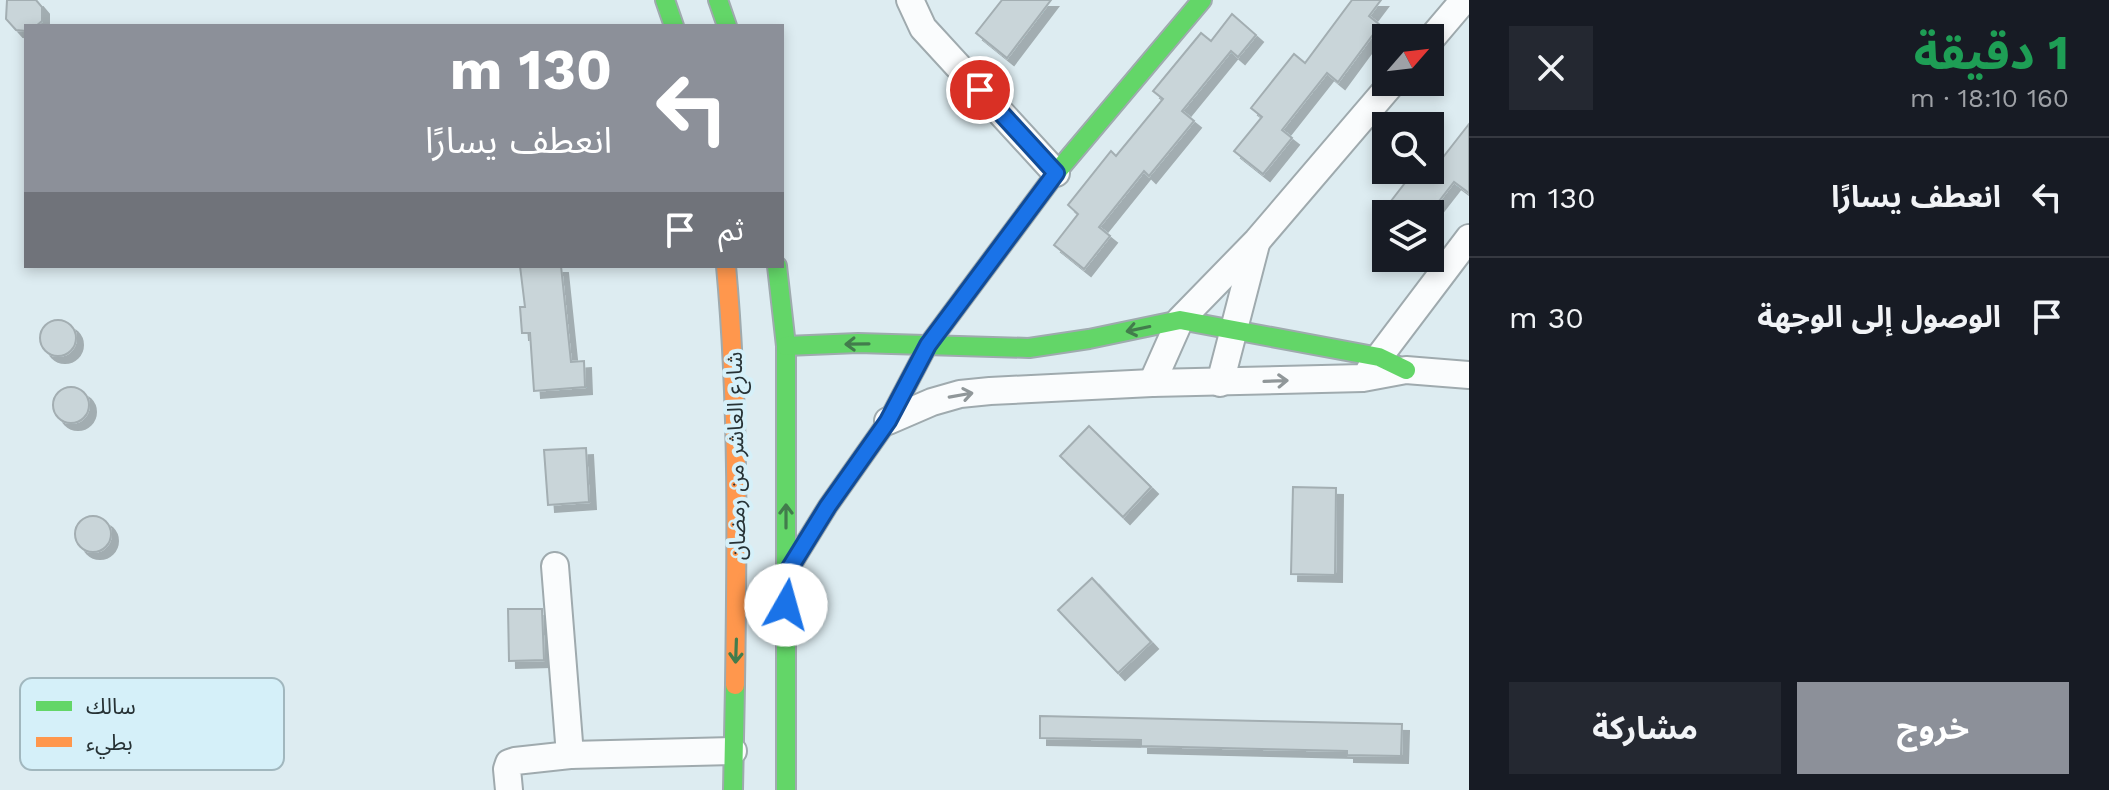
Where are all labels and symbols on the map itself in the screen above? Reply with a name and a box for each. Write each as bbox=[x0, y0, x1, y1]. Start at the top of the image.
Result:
north arrow bbox=[1372, 24, 1444, 96]
pin bbox=[946, 56, 1014, 124]
one-way arrow bbox=[1125, 322, 1151, 337]
one-way arrow bbox=[844, 336, 871, 351]
street label: شارع العاشر من رمضان bbox=[722, 351, 754, 561]
one-way arrow bbox=[1262, 373, 1289, 388]
one-way arrow bbox=[948, 386, 973, 401]
one-way arrow bbox=[778, 503, 794, 530]
position arrow bbox=[744, 563, 828, 647]
one-way arrow bbox=[728, 637, 743, 664]
legend bbox=[20, 678, 284, 770]
text: سالك bbox=[86, 694, 136, 719]
text: بطيء bbox=[86, 730, 133, 759]

